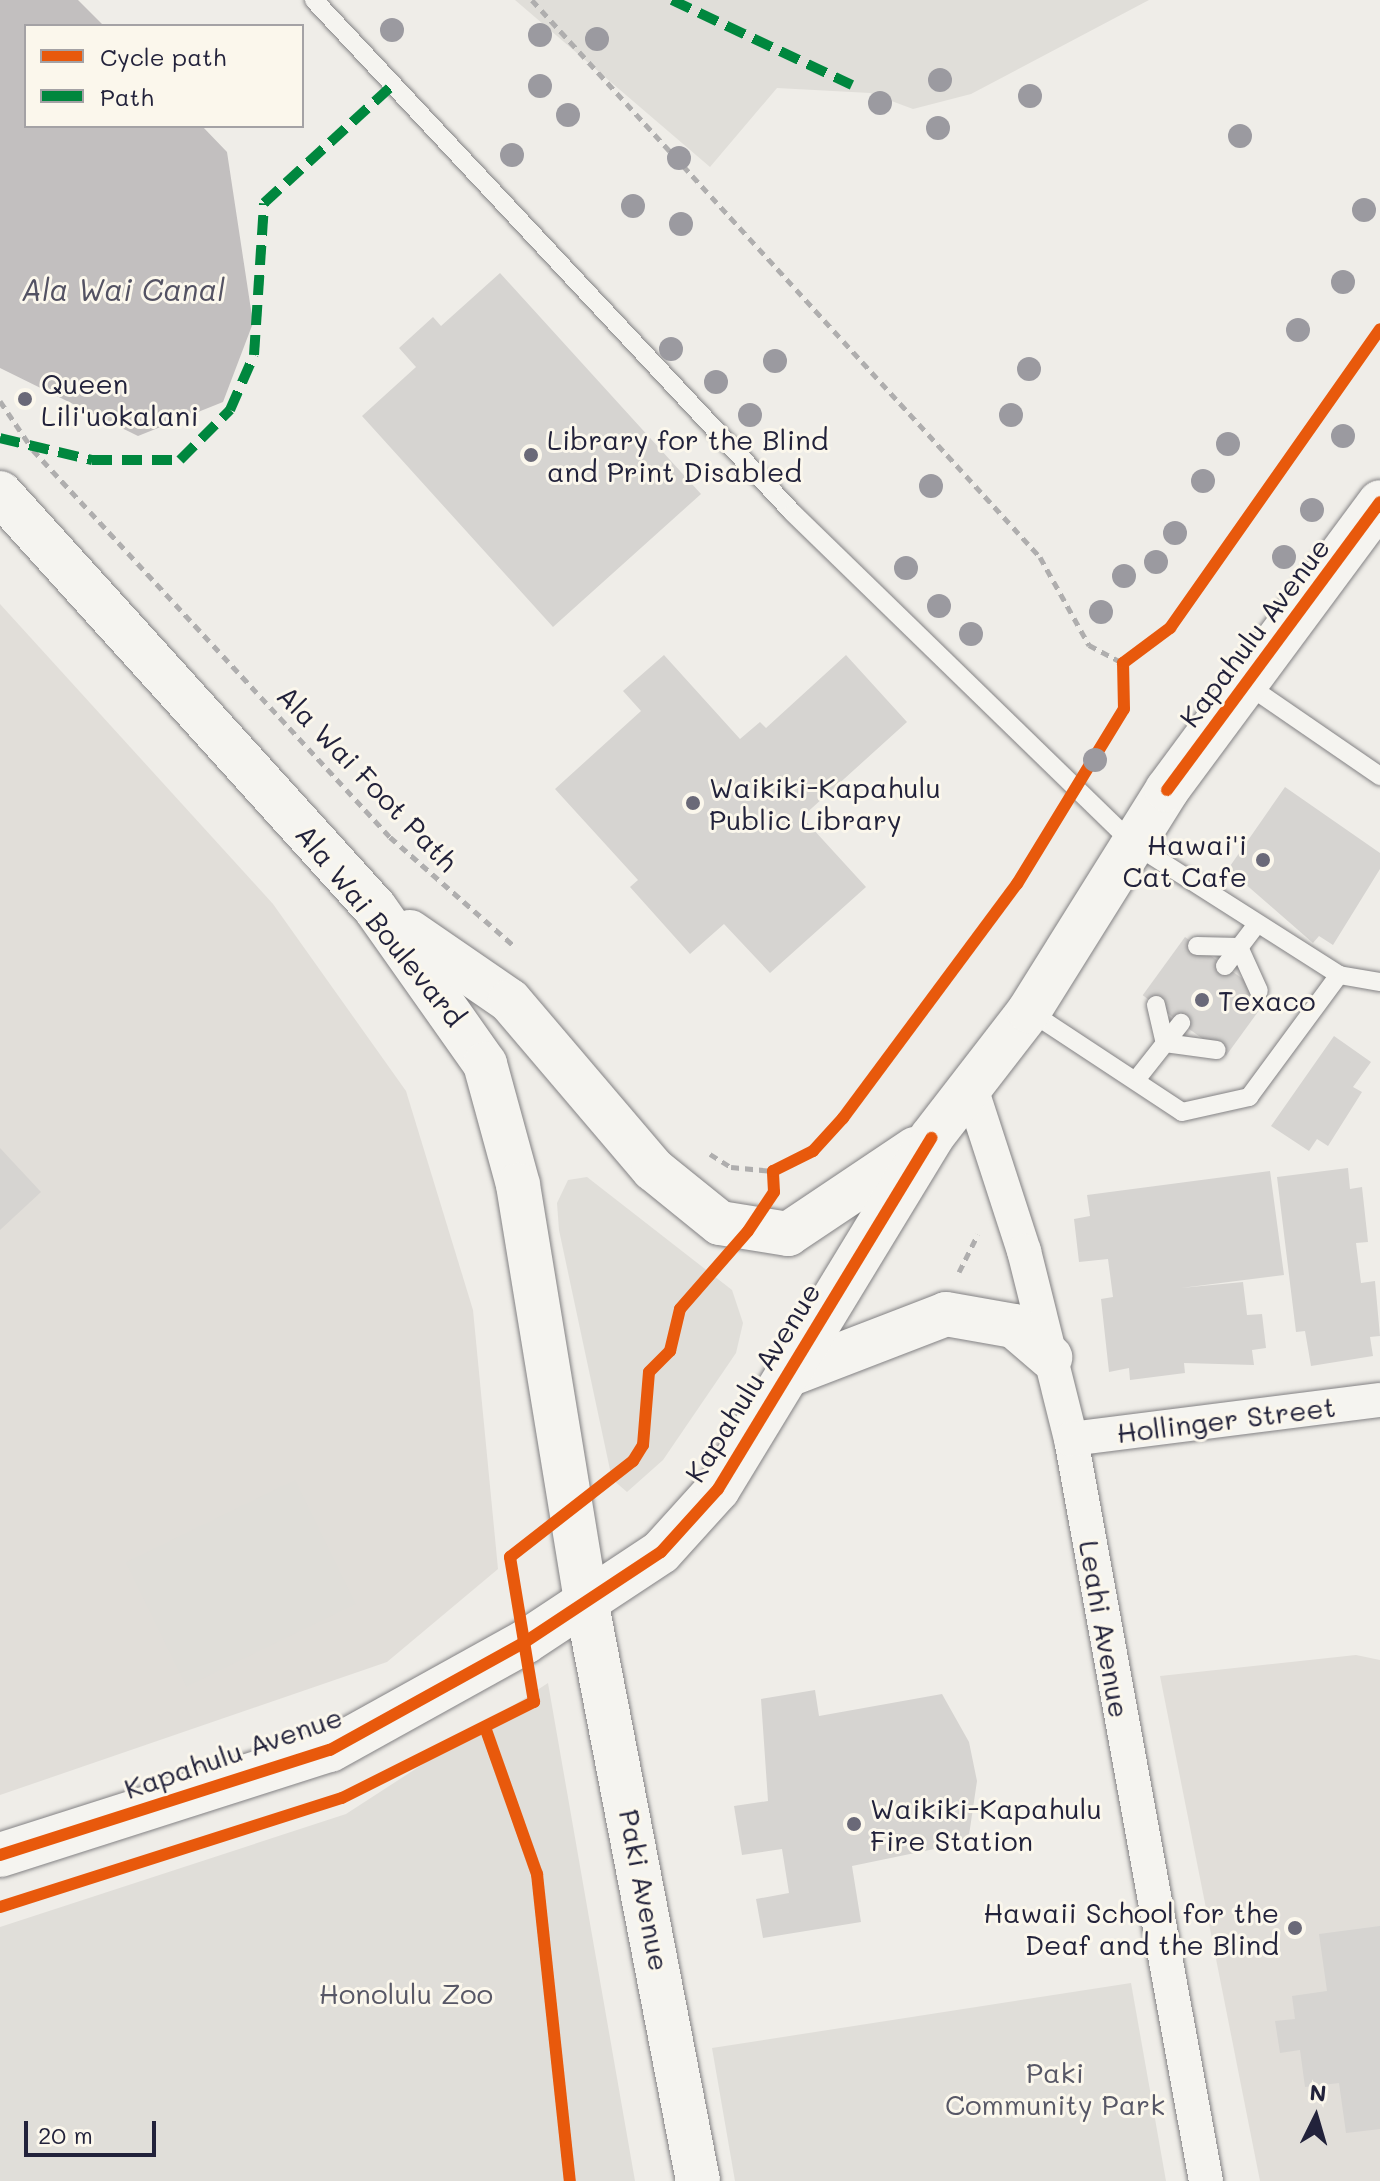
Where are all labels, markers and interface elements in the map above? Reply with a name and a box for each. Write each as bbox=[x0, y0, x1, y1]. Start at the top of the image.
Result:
legend bbox=[24, 24, 304, 128]
text: Cycle path bbox=[100, 41, 226, 72]
text: Path bbox=[100, 81, 154, 112]
water label: Ala Wai Canal bbox=[21, 271, 225, 307]
place label: Queen Lili'uokalani bbox=[41, 366, 199, 432]
marker: Queen Lili'uokalani bbox=[16, 390, 34, 408]
place label: Library for the Blind and Print Disabled bbox=[547, 422, 828, 488]
marker: Library for the Blind and Print Disabled bbox=[522, 446, 540, 464]
street label: Kapahulu Avenue bbox=[1172, 531, 1336, 733]
street label: Ala Wai Foot Path bbox=[271, 678, 465, 878]
place label: Waikiki-Kapahulu Public Library bbox=[709, 770, 941, 836]
marker: Waikiki-Kapahulu Public Library bbox=[684, 794, 702, 812]
street label: Ala Wai Boulevard bbox=[289, 817, 473, 1033]
place label: Hawai'i Cat Cafe bbox=[1123, 827, 1247, 893]
marker: Hawai'i Cat Cafe bbox=[1254, 851, 1272, 869]
place label: Texaco bbox=[1218, 983, 1316, 1017]
marker: Texaco bbox=[1193, 991, 1211, 1009]
street label: Kapahulu Avenue bbox=[677, 1276, 827, 1488]
street label: Hollinger Street bbox=[1115, 1389, 1337, 1449]
street label: Leahi Avenue bbox=[1073, 1538, 1137, 1720]
street label: Kapahulu Avenue bbox=[120, 1699, 346, 1805]
place label: Waikiki-Kapahulu Fire Station bbox=[870, 1791, 1102, 1857]
street label: Paki Avenue bbox=[613, 1806, 677, 1974]
marker: Waikiki-Kapahulu Fire Station bbox=[845, 1815, 863, 1833]
place label: Hawaii School for the Deaf and the Blind bbox=[983, 1895, 1279, 1961]
marker: Hawaii School for the Deaf and the Blind bbox=[1286, 1919, 1304, 1937]
park label: Honolulu Zoo bbox=[319, 1976, 493, 2010]
park label: Paki Community Park bbox=[945, 2055, 1165, 2121]
north arrow bbox=[1276, 2077, 1356, 2157]
text: N bbox=[1309, 2077, 1328, 2108]
scale bar bbox=[28, 2105, 160, 2155]
text: 20 m bbox=[38, 2119, 93, 2150]

